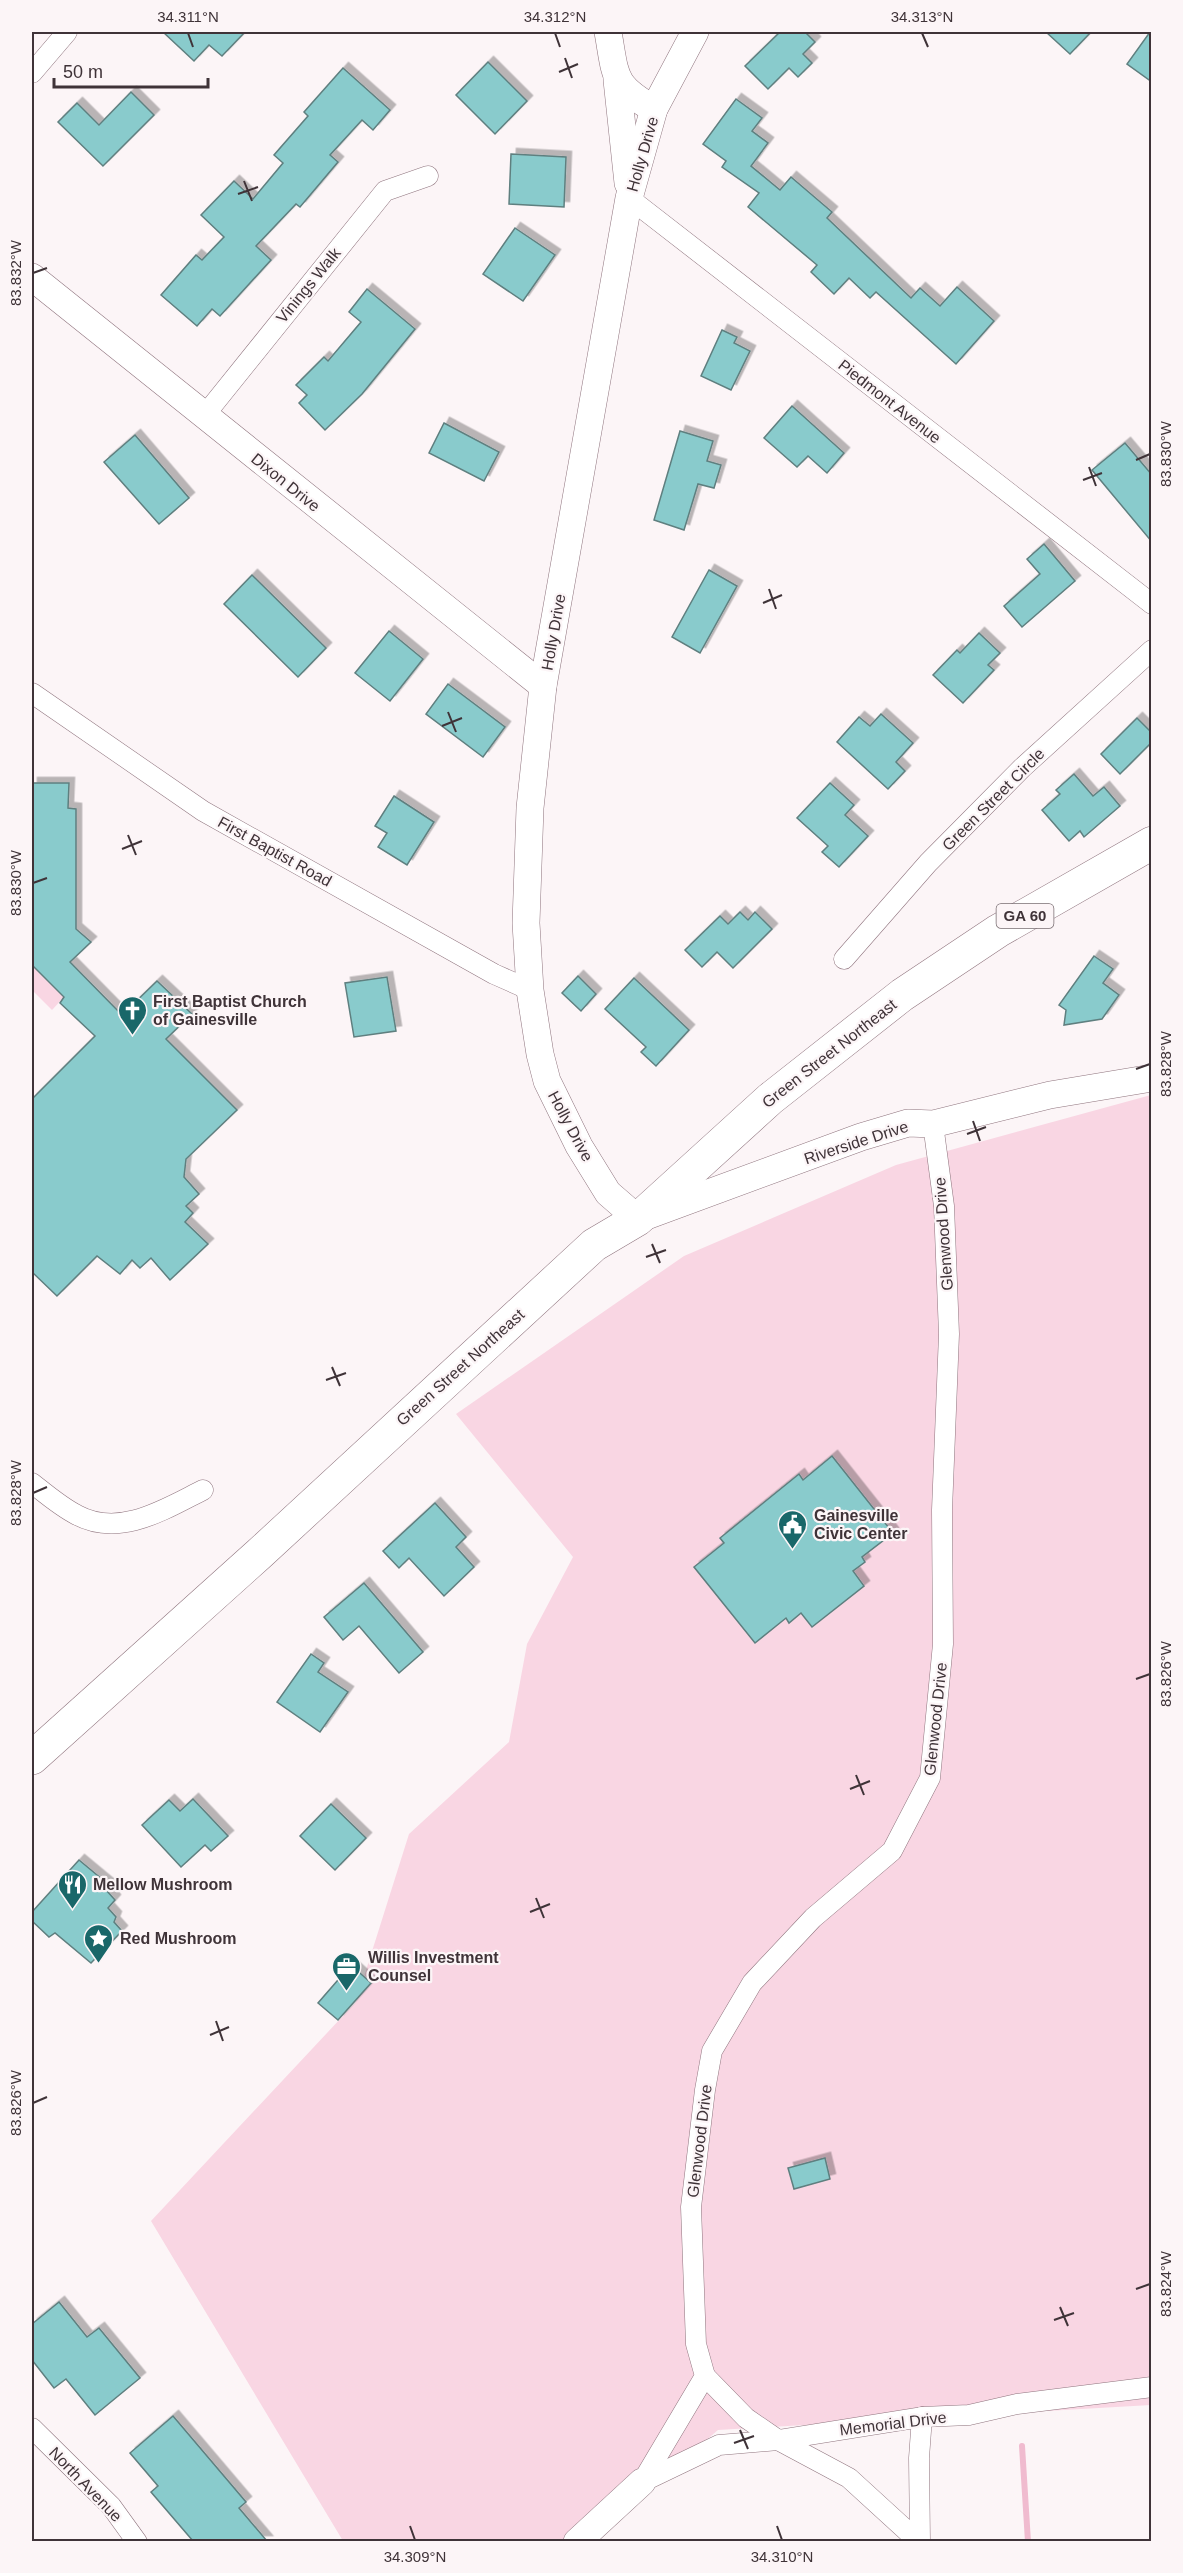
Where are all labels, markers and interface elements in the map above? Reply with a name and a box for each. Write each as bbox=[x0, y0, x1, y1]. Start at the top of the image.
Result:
text: 34.311°N bbox=[157, 8, 219, 25]
text: 34.312°N bbox=[524, 8, 586, 25]
text: 34.313°N bbox=[891, 8, 953, 25]
scale bar bbox=[54, 51, 208, 89]
text: 50 m bbox=[63, 62, 103, 82]
street label: Holly Drive bbox=[624, 115, 661, 194]
text: 83.832°W bbox=[7, 239, 24, 306]
street label: Vinings Walk bbox=[273, 244, 344, 326]
street label: Piedmont Avenue bbox=[835, 356, 944, 447]
text: 83.830°W bbox=[1157, 420, 1174, 487]
street label: Dixon Drive bbox=[248, 450, 323, 515]
street label: Holly Drive bbox=[538, 592, 569, 672]
street label: Green Street Circle bbox=[939, 745, 1048, 854]
street label: First Baptist Road bbox=[215, 813, 334, 890]
text: 83.830°W bbox=[7, 849, 24, 916]
road number: GA 60 bbox=[996, 904, 1054, 928]
place label: First Baptist Church of Gainesville bbox=[153, 993, 307, 1028]
church icon: First Baptist Church of Gainesville bbox=[116, 994, 148, 1036]
street label: Green Street Northeast bbox=[759, 995, 900, 1111]
text: 83.828°W bbox=[1157, 1030, 1174, 1097]
street label: Holly Drive bbox=[545, 1088, 596, 1164]
street label: Riverside Drive bbox=[802, 1118, 910, 1167]
street label: Glenwood Drive bbox=[931, 1176, 956, 1291]
street label: Green Street Northeast bbox=[393, 1305, 528, 1429]
text: 83.828°W bbox=[7, 1459, 24, 1526]
place label: Gainesville Civic Center bbox=[814, 1507, 907, 1542]
public building icon: Gainesville Civic Center bbox=[777, 1508, 809, 1550]
text: 83.826°W bbox=[1157, 1640, 1174, 1707]
street label: Glenwood Drive bbox=[921, 1661, 950, 1777]
restaurant icon: Mellow Mushroom bbox=[56, 1868, 88, 1910]
place label: Mellow Mushroom bbox=[93, 1876, 233, 1893]
place icon: Red Mushroom bbox=[83, 1922, 115, 1964]
place label: Red Mushroom bbox=[120, 1930, 236, 1947]
place label: Willis Investment Counsel bbox=[368, 1949, 499, 1984]
office icon: Willis Investment Counsel bbox=[331, 1950, 363, 1992]
text: 83.826°W bbox=[7, 2069, 24, 2136]
street label: Glenwood Drive bbox=[684, 2083, 715, 2199]
text: 83.824°W bbox=[1157, 2250, 1174, 2317]
street label: Memorial Drive bbox=[839, 2408, 948, 2438]
street label: North Avenue bbox=[46, 2444, 125, 2525]
text: 34.309°N bbox=[384, 2548, 446, 2565]
text: 34.310°N bbox=[751, 2548, 813, 2565]

